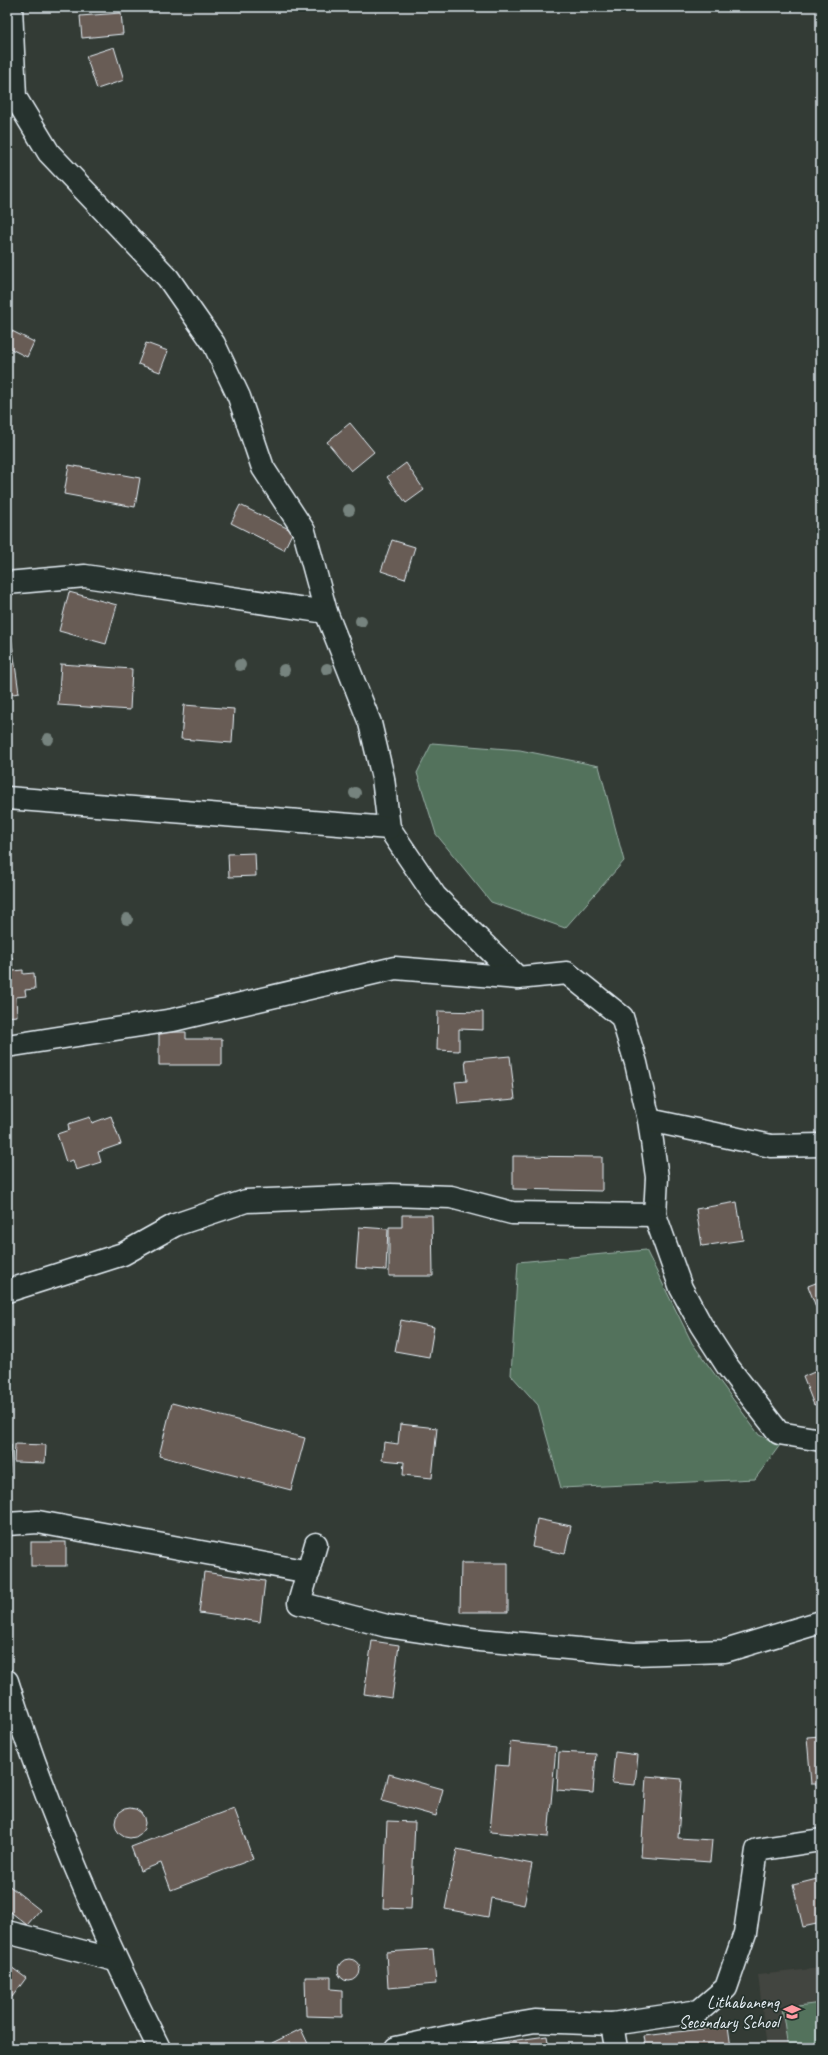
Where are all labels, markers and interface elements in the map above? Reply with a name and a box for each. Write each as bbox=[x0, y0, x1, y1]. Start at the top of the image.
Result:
place label: Lithabaneng Secondary School bbox=[679, 1992, 782, 2033]
school or university icon: Lithabaneng Secondary School bbox=[782, 2002, 802, 2022]

